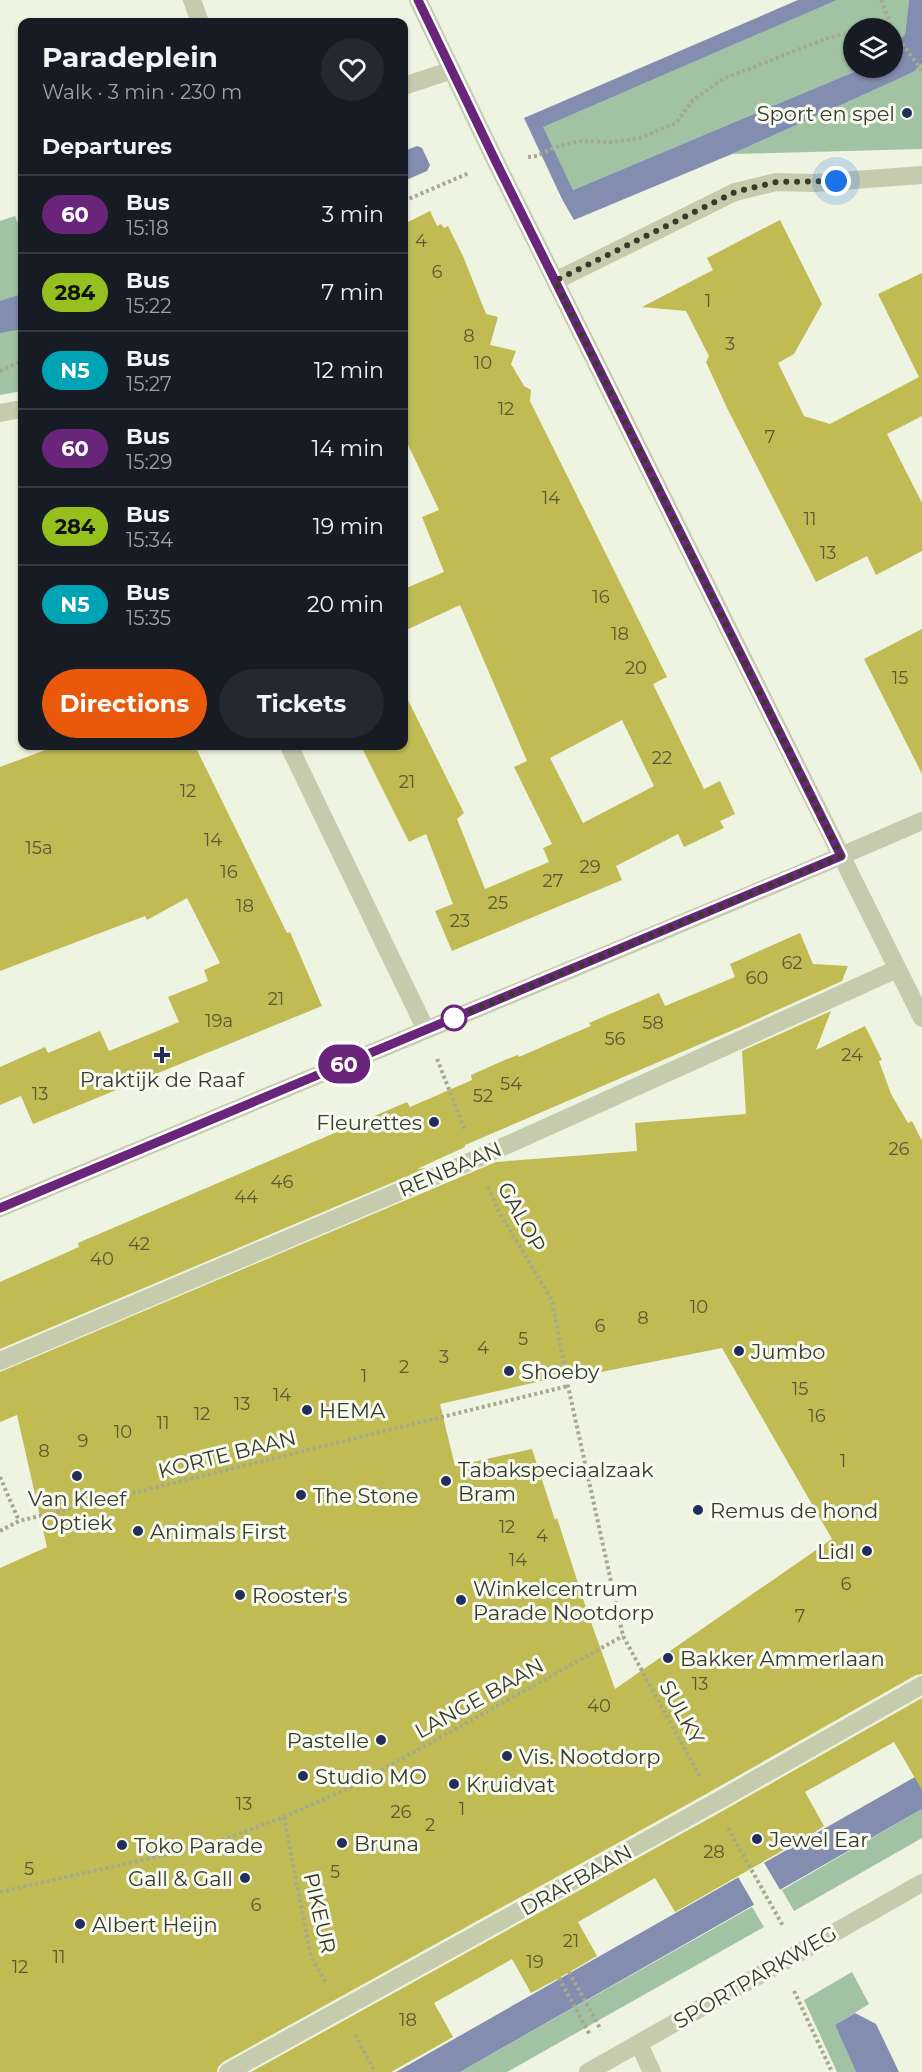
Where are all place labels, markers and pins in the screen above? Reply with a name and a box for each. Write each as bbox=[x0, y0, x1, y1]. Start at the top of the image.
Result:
place label: Sport en spel bbox=[757, 101, 895, 126]
marker: Sport en spel bbox=[900, 106, 914, 120]
unlabelled marker bbox=[441, 1005, 467, 1031]
marker: Praktijk de Raaf bbox=[153, 1046, 171, 1064]
place label: Praktijk de Raaf bbox=[80, 1067, 245, 1092]
place label: Fleurettes bbox=[316, 1110, 422, 1135]
marker: Fleurettes bbox=[427, 1115, 441, 1129]
place label: Jumbo bbox=[750, 1339, 825, 1364]
marker: Jumbo bbox=[732, 1344, 746, 1358]
place label: Shoeby bbox=[521, 1359, 600, 1384]
marker: Shoeby bbox=[502, 1364, 516, 1378]
place label: HEMA bbox=[319, 1398, 386, 1423]
marker: HEMA bbox=[300, 1403, 314, 1417]
place label: Tabakspeciaalzaak Bram bbox=[458, 1457, 654, 1506]
marker: Van Kleef Optiek bbox=[70, 1469, 84, 1483]
marker: Tabakspeciaalzaak Bram bbox=[439, 1474, 453, 1488]
place label: The Stone bbox=[313, 1483, 419, 1508]
place label: Van Kleef Optiek bbox=[28, 1486, 127, 1535]
marker: The Stone bbox=[294, 1488, 308, 1502]
place label: Remus de hond bbox=[710, 1498, 878, 1523]
marker: Remus de hond bbox=[691, 1503, 705, 1517]
place label: Animals First bbox=[150, 1519, 287, 1544]
marker: Animals First bbox=[131, 1524, 145, 1538]
place label: Lidl bbox=[817, 1539, 855, 1564]
marker: Lidl bbox=[860, 1544, 874, 1558]
place label: Winkelcentrum Parade Nootdorp bbox=[473, 1576, 654, 1625]
place label: Rooster's bbox=[252, 1583, 348, 1608]
marker: Rooster's bbox=[233, 1588, 247, 1602]
marker: Winkelcentrum Parade Nootdorp bbox=[454, 1593, 468, 1607]
place label: Bakker Ammerlaan bbox=[680, 1646, 885, 1671]
marker: Bakker Ammerlaan bbox=[661, 1651, 675, 1665]
place label: Pastelle bbox=[287, 1728, 369, 1753]
marker: Pastelle bbox=[374, 1733, 388, 1747]
place label: Vis. Nootdorp bbox=[519, 1744, 661, 1769]
marker: Vis. Nootdorp bbox=[500, 1749, 514, 1763]
place label: Studio MO bbox=[315, 1764, 427, 1789]
marker: Studio MO bbox=[296, 1769, 310, 1783]
place label: Kruidvat bbox=[466, 1772, 555, 1797]
marker: Kruidvat bbox=[447, 1777, 461, 1791]
place label: Jewel Ear bbox=[768, 1827, 869, 1852]
place label: Bruna bbox=[354, 1831, 419, 1856]
marker: Jewel Ear bbox=[750, 1832, 764, 1846]
place label: Toko Parade bbox=[134, 1833, 263, 1858]
marker: Bruna bbox=[335, 1836, 349, 1850]
marker: Toko Parade bbox=[115, 1838, 129, 1852]
place label: Gall & Gall bbox=[128, 1866, 233, 1891]
marker: Gall & Gall bbox=[238, 1871, 252, 1885]
place label: Albert Heijn bbox=[92, 1912, 218, 1937]
marker: Albert Heijn bbox=[73, 1917, 87, 1931]

